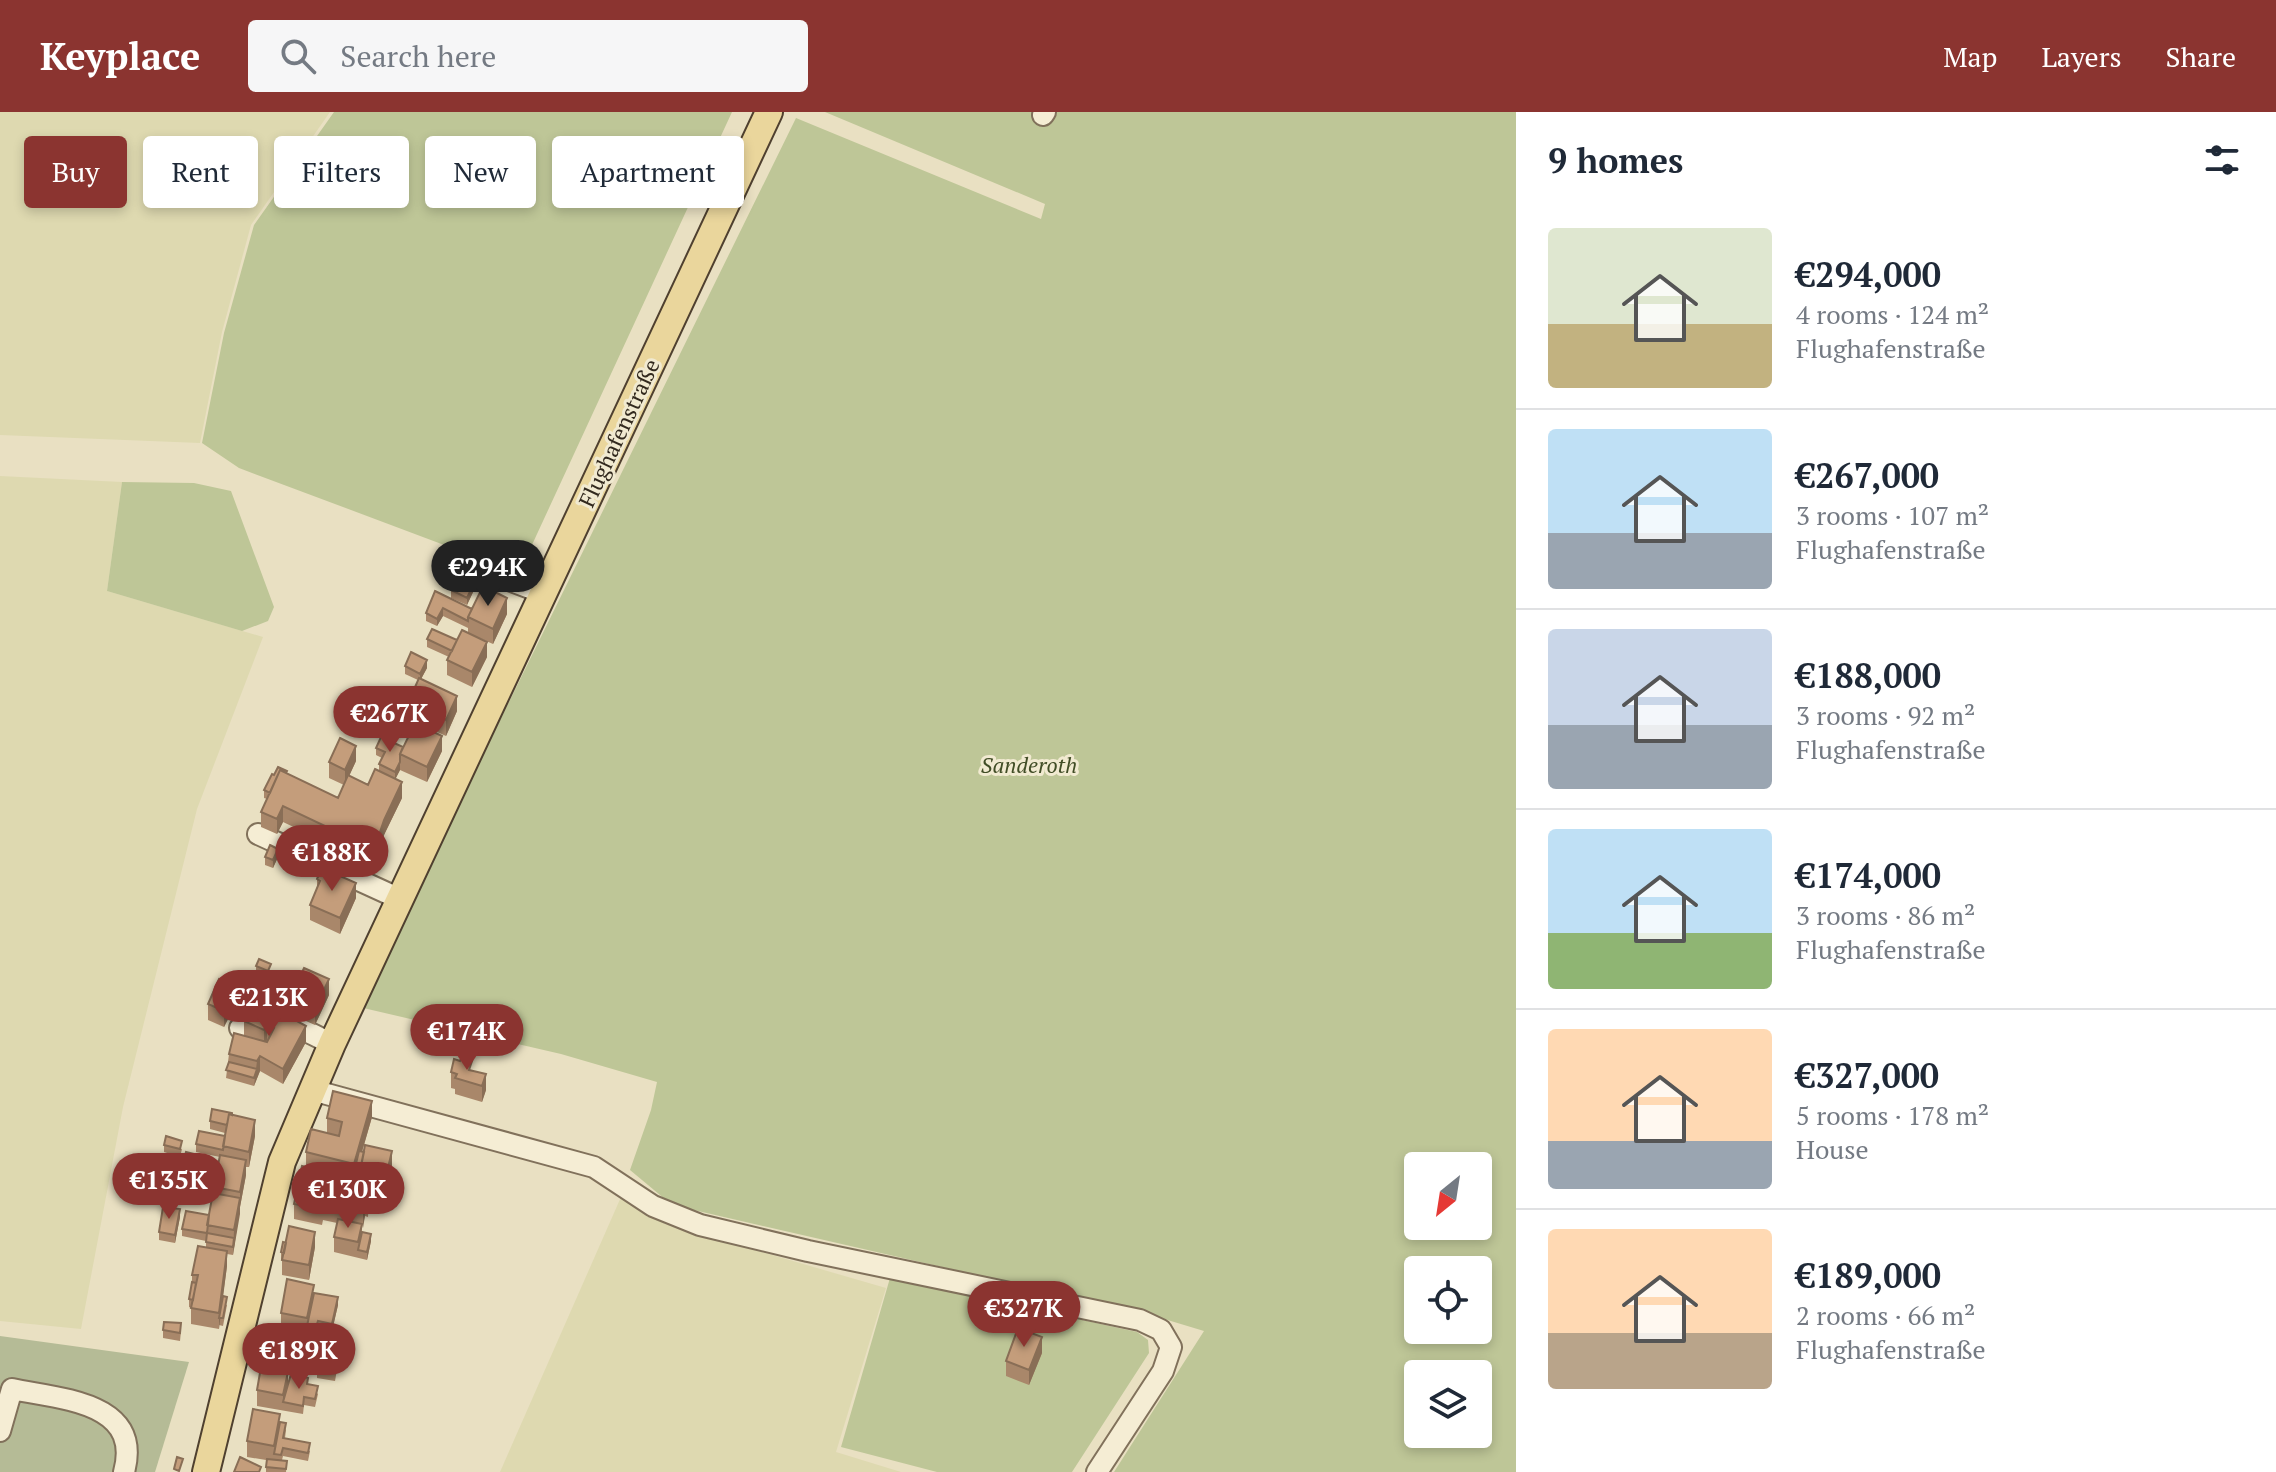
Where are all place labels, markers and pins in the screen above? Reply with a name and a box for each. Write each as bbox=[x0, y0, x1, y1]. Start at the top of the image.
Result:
pin: €294K bbox=[432, 540, 544, 608]
pin: €267K bbox=[334, 686, 446, 754]
pin: €188K bbox=[276, 825, 388, 893]
pin: €213K bbox=[213, 970, 325, 1038]
pin: €174K bbox=[411, 1004, 523, 1072]
pin: €135K bbox=[113, 1153, 225, 1221]
pin: €130K bbox=[292, 1162, 404, 1230]
pin: €327K bbox=[968, 1281, 1080, 1349]
pin: €189K bbox=[243, 1323, 355, 1391]

